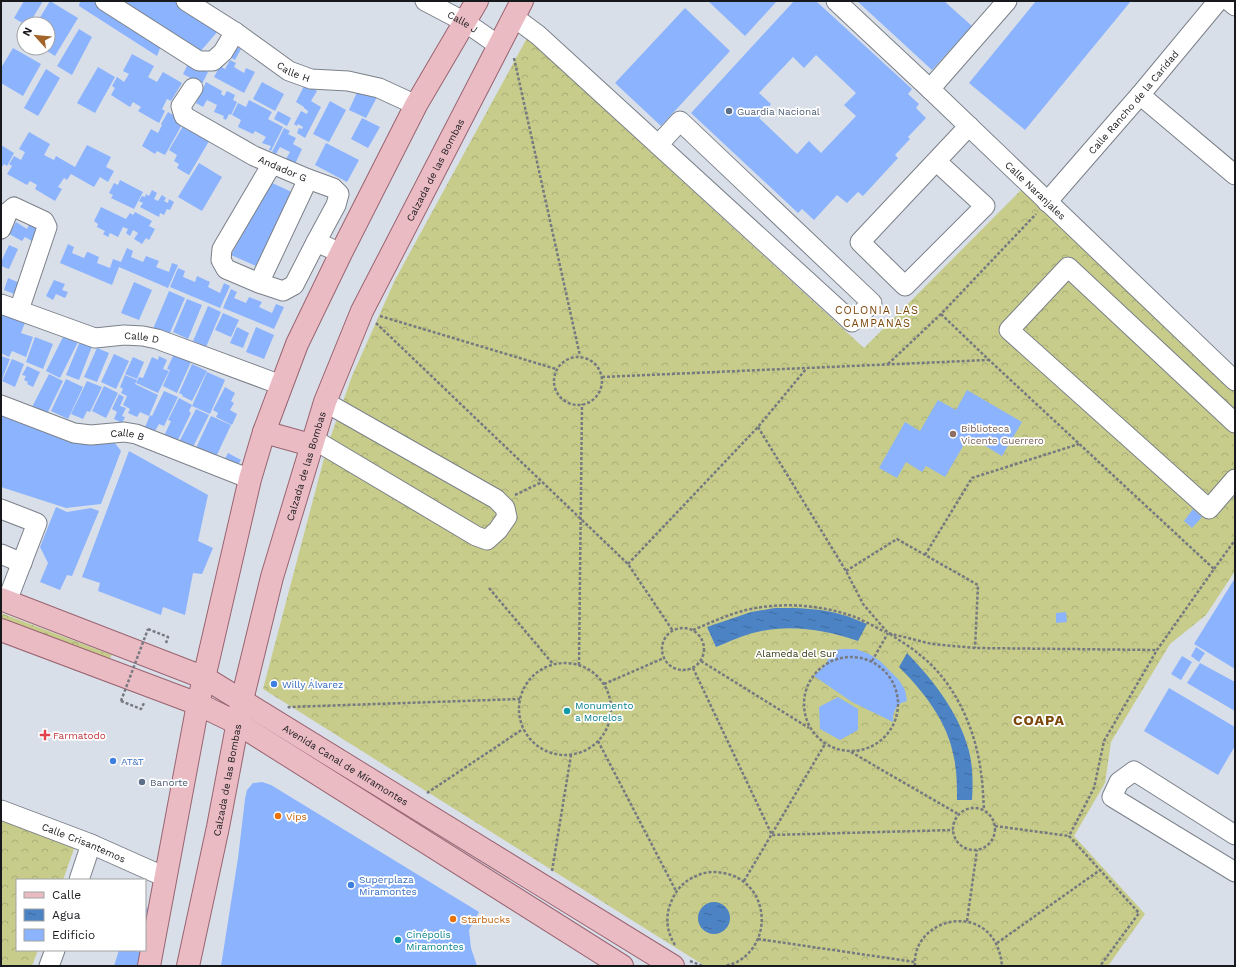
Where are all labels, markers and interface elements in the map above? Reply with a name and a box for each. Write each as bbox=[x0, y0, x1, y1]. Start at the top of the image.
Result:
street label: Calle J bbox=[446, 8, 480, 35]
north arrow bbox=[16, 16, 56, 56]
text: N bbox=[20, 25, 35, 38]
street label: Calle Rancho de la Caridad bbox=[1086, 48, 1180, 156]
street label: Calle H bbox=[275, 59, 312, 84]
marker: Guardia Nacional bbox=[724, 106, 734, 116]
place label: Guardia Nacional bbox=[737, 106, 820, 117]
street label: Calzada de las Bombas bbox=[404, 117, 466, 223]
street label: Andador G bbox=[257, 153, 309, 183]
street label: Calle Naranjales bbox=[1003, 159, 1068, 221]
district label: COLONIA LAS CAMPANAS bbox=[835, 304, 919, 330]
street label: Calle D bbox=[124, 330, 160, 345]
street label: Calzada de las Bombas bbox=[284, 410, 327, 522]
place label: Biblioteca Vicente Guerrero bbox=[961, 423, 1044, 446]
street label: Calle B bbox=[110, 426, 146, 442]
marker: Biblioteca Vicente Guerrero bbox=[948, 429, 958, 439]
park label: Alameda del Sur bbox=[756, 648, 836, 659]
marker: Willy Álvarez bbox=[269, 679, 279, 689]
place label: Willy Álvarez bbox=[282, 679, 343, 690]
place label: Monumento a Morelos bbox=[575, 700, 633, 723]
marker: Monumento a Morelos bbox=[562, 706, 572, 716]
district label: COAPA bbox=[1013, 712, 1065, 728]
street label: Avenida Canal de Miramontes bbox=[281, 722, 410, 807]
street label: Calzada de las Bombas bbox=[211, 723, 243, 837]
marker: Farmatodo bbox=[40, 730, 50, 740]
place label: Farmatodo bbox=[53, 730, 106, 741]
marker: AT&T bbox=[108, 756, 118, 766]
place label: AT&T bbox=[121, 756, 144, 767]
marker: Banorte bbox=[137, 777, 147, 787]
place label: Banorte bbox=[150, 777, 188, 788]
marker: Vips bbox=[273, 811, 283, 821]
place label: Vips bbox=[286, 811, 307, 822]
street label: Calle Crisantemos bbox=[41, 821, 127, 864]
place label: Superplaza Miramontes bbox=[359, 874, 417, 897]
legend bbox=[16, 879, 146, 951]
marker: Superplaza Miramontes bbox=[346, 880, 356, 890]
text: Calle bbox=[52, 888, 81, 902]
text: Agua bbox=[52, 908, 81, 922]
marker: Starbucks bbox=[448, 914, 458, 924]
place label: Starbucks bbox=[461, 914, 510, 925]
text: Edificio bbox=[52, 928, 95, 942]
place label: Cinépolis Miramontes bbox=[406, 929, 464, 952]
marker: Cinépolis Miramontes bbox=[393, 935, 403, 945]

